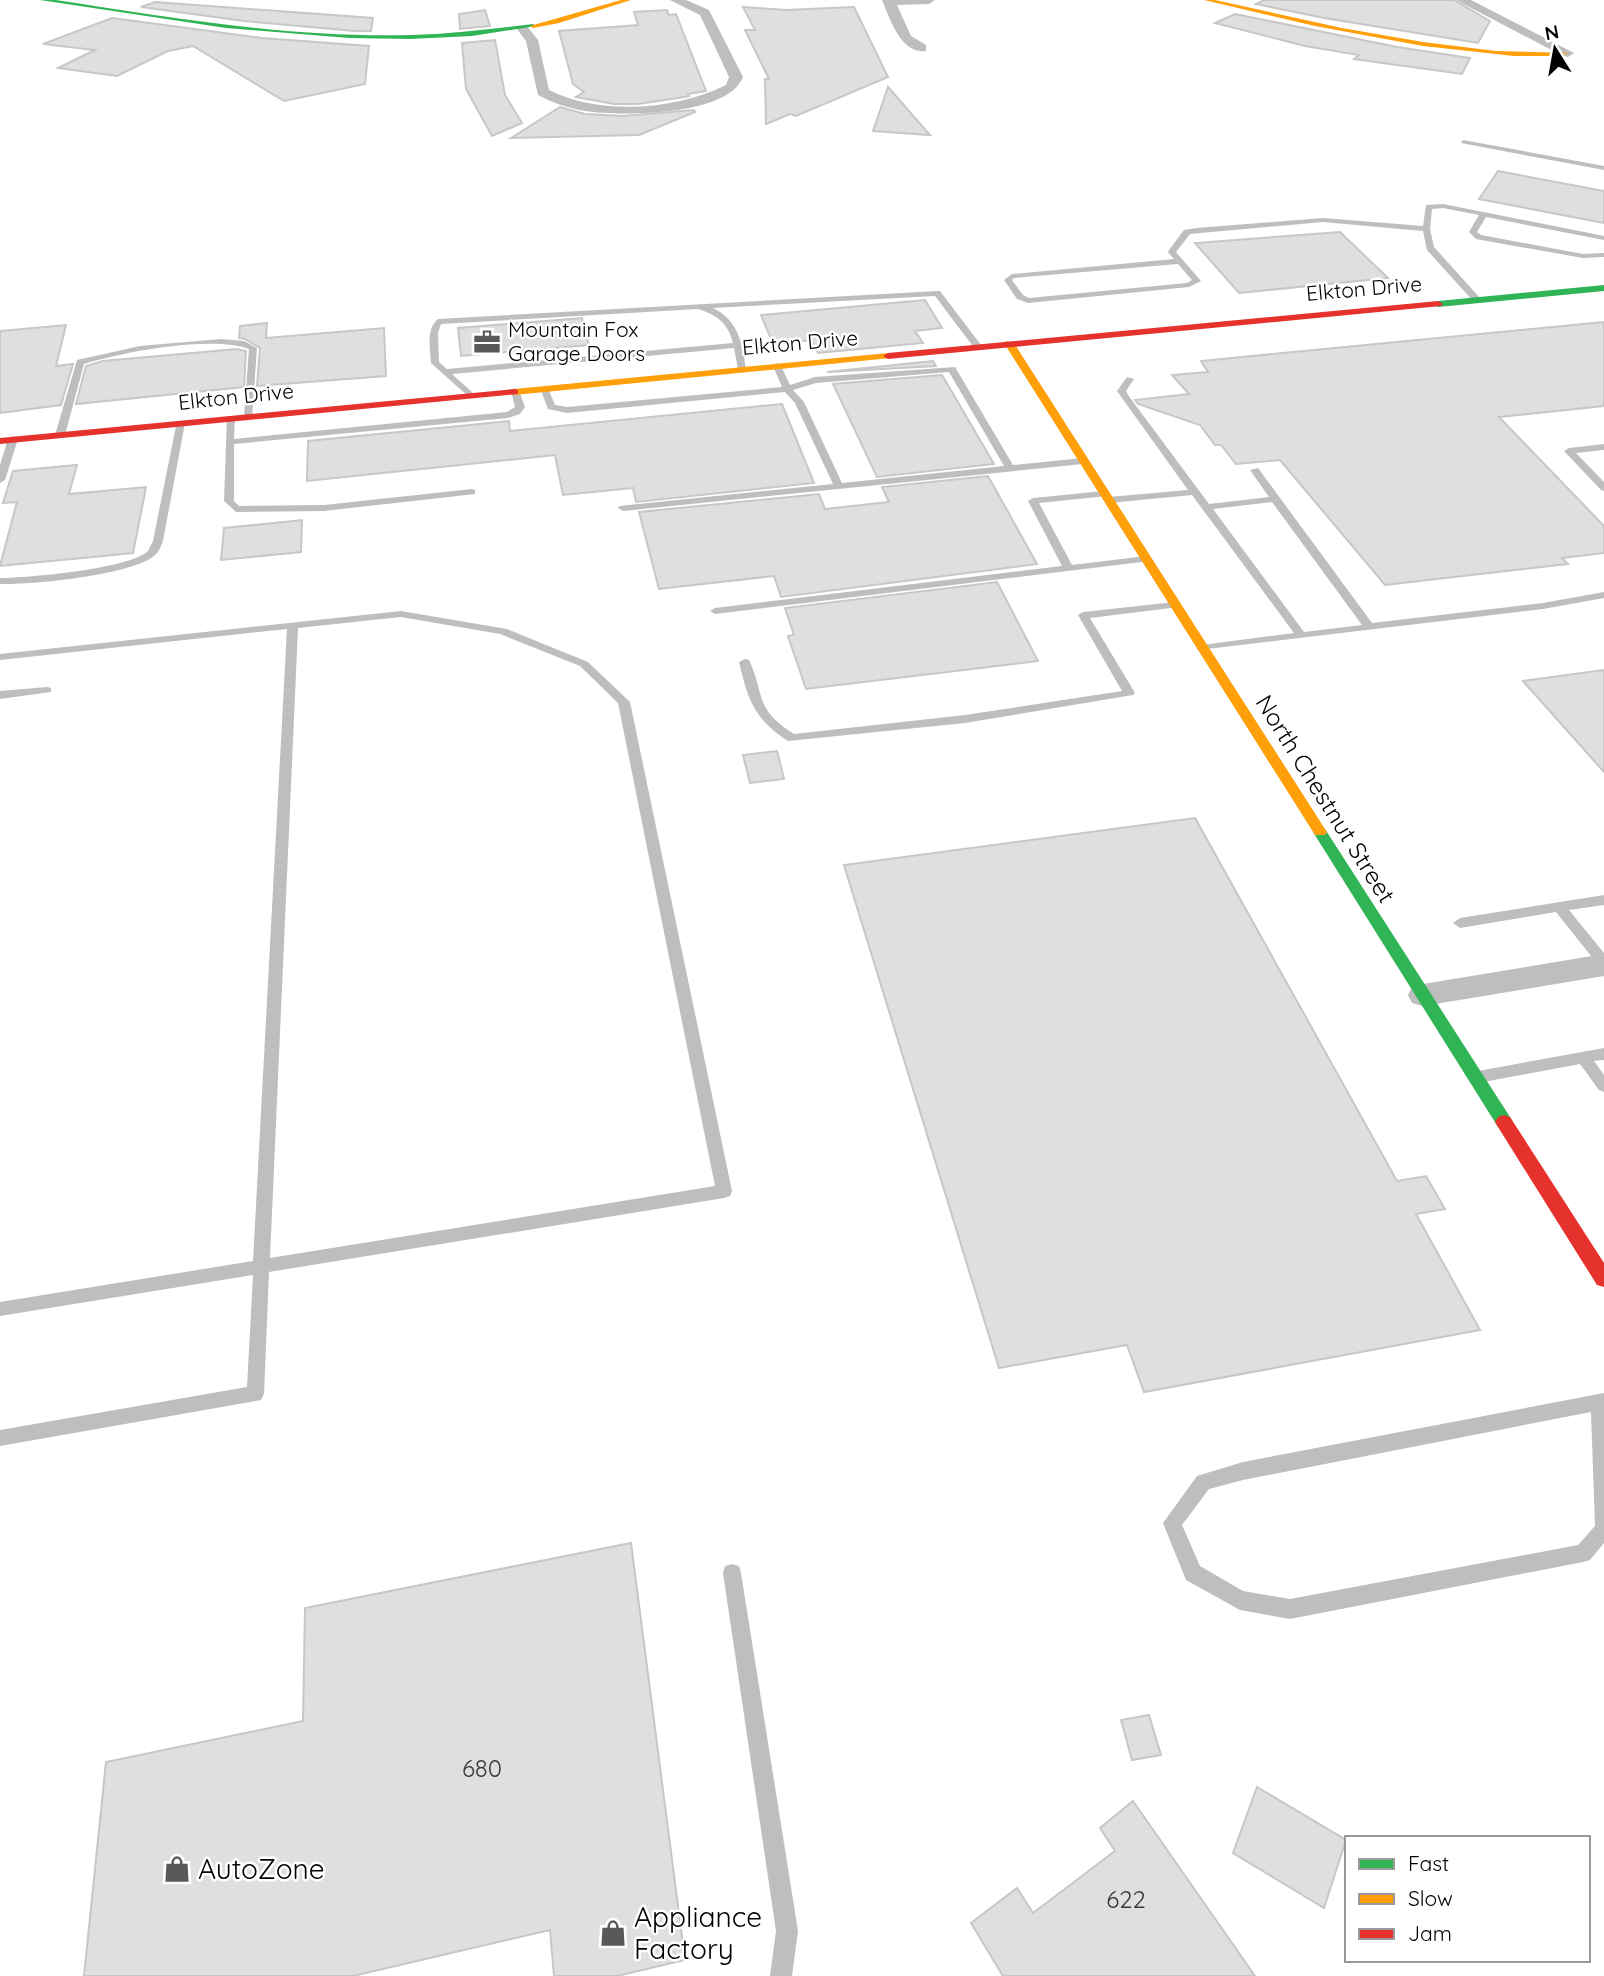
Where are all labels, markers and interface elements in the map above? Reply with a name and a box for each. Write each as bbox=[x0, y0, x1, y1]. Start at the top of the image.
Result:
north arrow bbox=[1520, 14, 1590, 84]
text: N bbox=[1543, 19, 1561, 45]
street label: Elkton Drive bbox=[1305, 270, 1423, 306]
place label: Mountain Fox Garage Doors bbox=[508, 316, 645, 366]
street label: Elkton Drive bbox=[741, 324, 859, 360]
office icon: Mountain Fox Garage Doors bbox=[472, 327, 502, 357]
street label: Elkton Drive bbox=[177, 377, 295, 415]
street label: North Chestnut Street bbox=[1250, 689, 1402, 908]
house number: 680 bbox=[462, 1753, 502, 1783]
legend bbox=[1345, 1836, 1590, 1962]
text: Fast bbox=[1408, 1850, 1449, 1876]
place label: AutoZone bbox=[198, 1851, 325, 1886]
shop icon: AutoZone bbox=[162, 1854, 192, 1884]
house number: 622 bbox=[1106, 1884, 1146, 1914]
text: Slow bbox=[1408, 1885, 1453, 1911]
place label: Appliance Factory bbox=[634, 1899, 762, 1966]
shop icon: Appliance Factory bbox=[598, 1918, 628, 1948]
text: Jam bbox=[1408, 1920, 1452, 1946]

